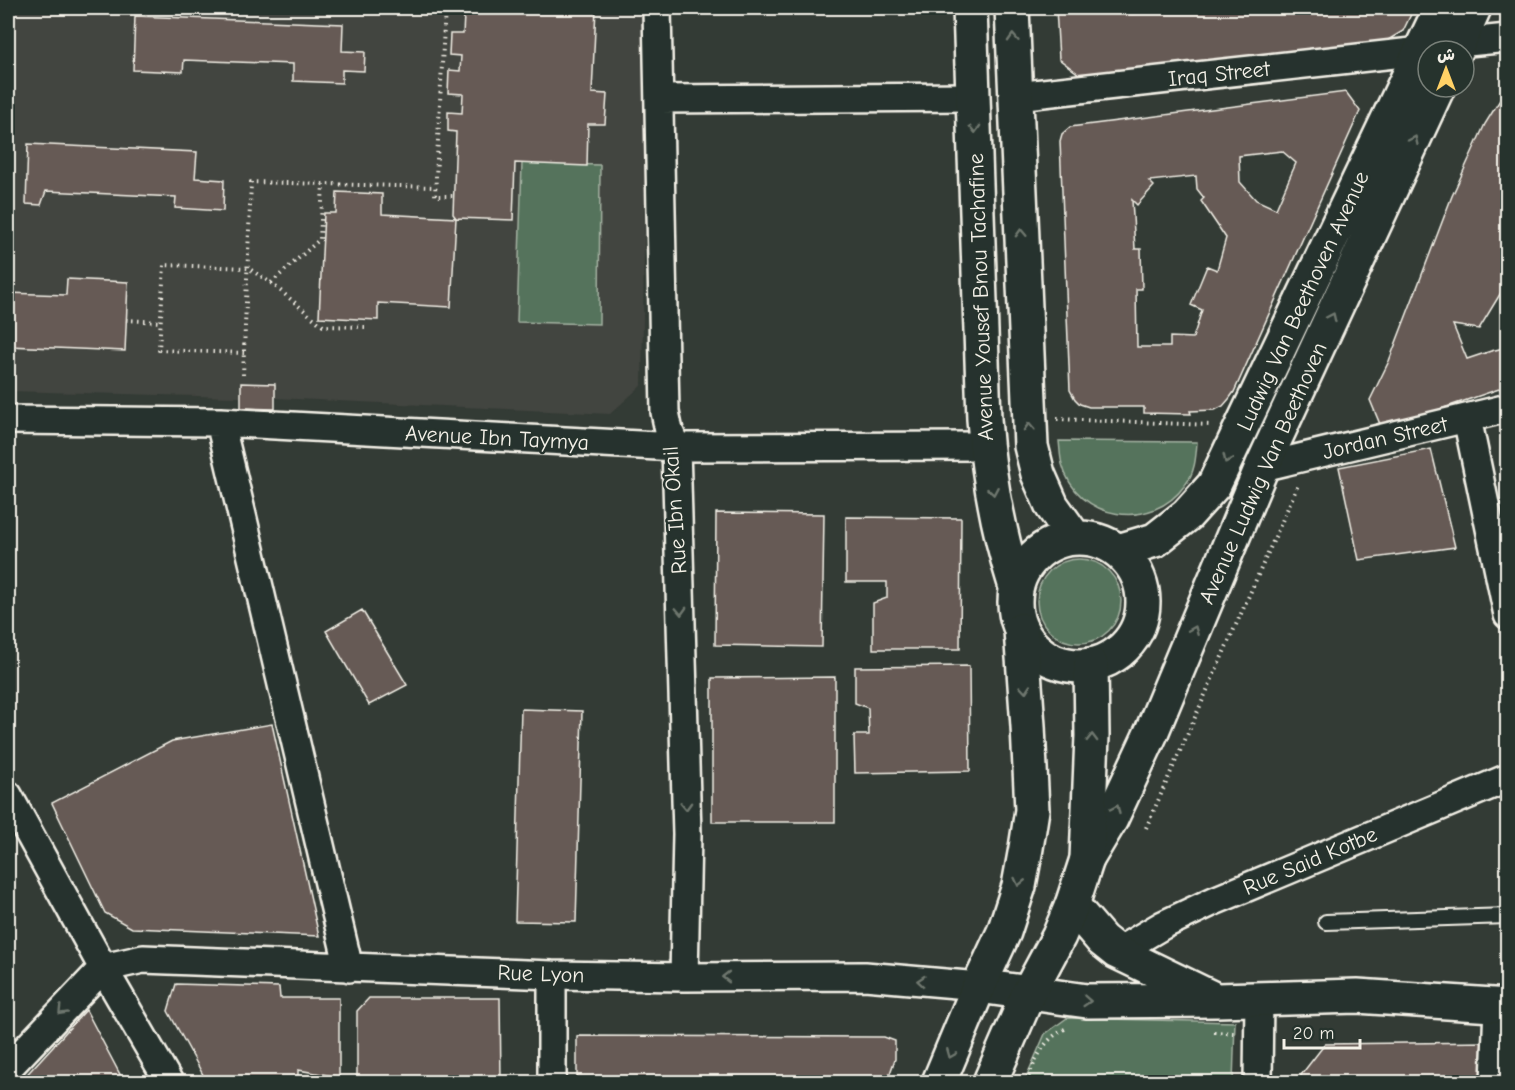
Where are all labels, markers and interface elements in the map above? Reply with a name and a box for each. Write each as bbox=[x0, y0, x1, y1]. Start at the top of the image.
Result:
one-way arrow bbox=[1006, 33, 1019, 42]
north arrow bbox=[1416, 39, 1476, 99]
text: ش bbox=[1437, 46, 1455, 64]
street label: Iraq Street bbox=[1167, 56, 1272, 92]
one-way arrow bbox=[969, 124, 981, 133]
one-way arrow bbox=[1406, 135, 1418, 146]
street label: Avenue Yousef Bnou Tachafine bbox=[963, 153, 999, 441]
street label: Ludwig Van Beethoven Avenue bbox=[1231, 167, 1375, 435]
one-way arrow bbox=[1015, 228, 1028, 237]
one-way arrow bbox=[1325, 313, 1337, 324]
street label: Avenue Ludwig Van Beethoven bbox=[1193, 338, 1333, 608]
street label: Jordan Street bbox=[1320, 411, 1451, 465]
street label: Avenue Ibn Taymya bbox=[404, 420, 590, 456]
one-way arrow bbox=[1023, 423, 1036, 432]
street label: Rue Ibn Okail bbox=[658, 445, 692, 575]
one-way arrow bbox=[1223, 452, 1235, 463]
one-way arrow bbox=[986, 486, 999, 496]
one-way arrow bbox=[674, 606, 687, 615]
one-way arrow bbox=[1187, 625, 1199, 636]
one-way arrow bbox=[1018, 684, 1031, 693]
one-way arrow bbox=[1086, 733, 1098, 742]
one-way arrow bbox=[680, 801, 693, 810]
one-way arrow bbox=[1109, 804, 1121, 815]
street label: Rue Said Kotbe bbox=[1239, 821, 1381, 901]
one-way arrow bbox=[1014, 877, 1027, 887]
street label: Rue Lyon bbox=[497, 959, 585, 989]
one-way arrow bbox=[722, 971, 731, 983]
one-way arrow bbox=[916, 975, 925, 988]
one-way arrow bbox=[1083, 994, 1092, 1007]
one-way arrow bbox=[59, 1003, 70, 1014]
scale bar bbox=[1284, 1012, 1360, 1050]
text: 20 m bbox=[1293, 1023, 1334, 1044]
one-way arrow bbox=[946, 1047, 958, 1058]

